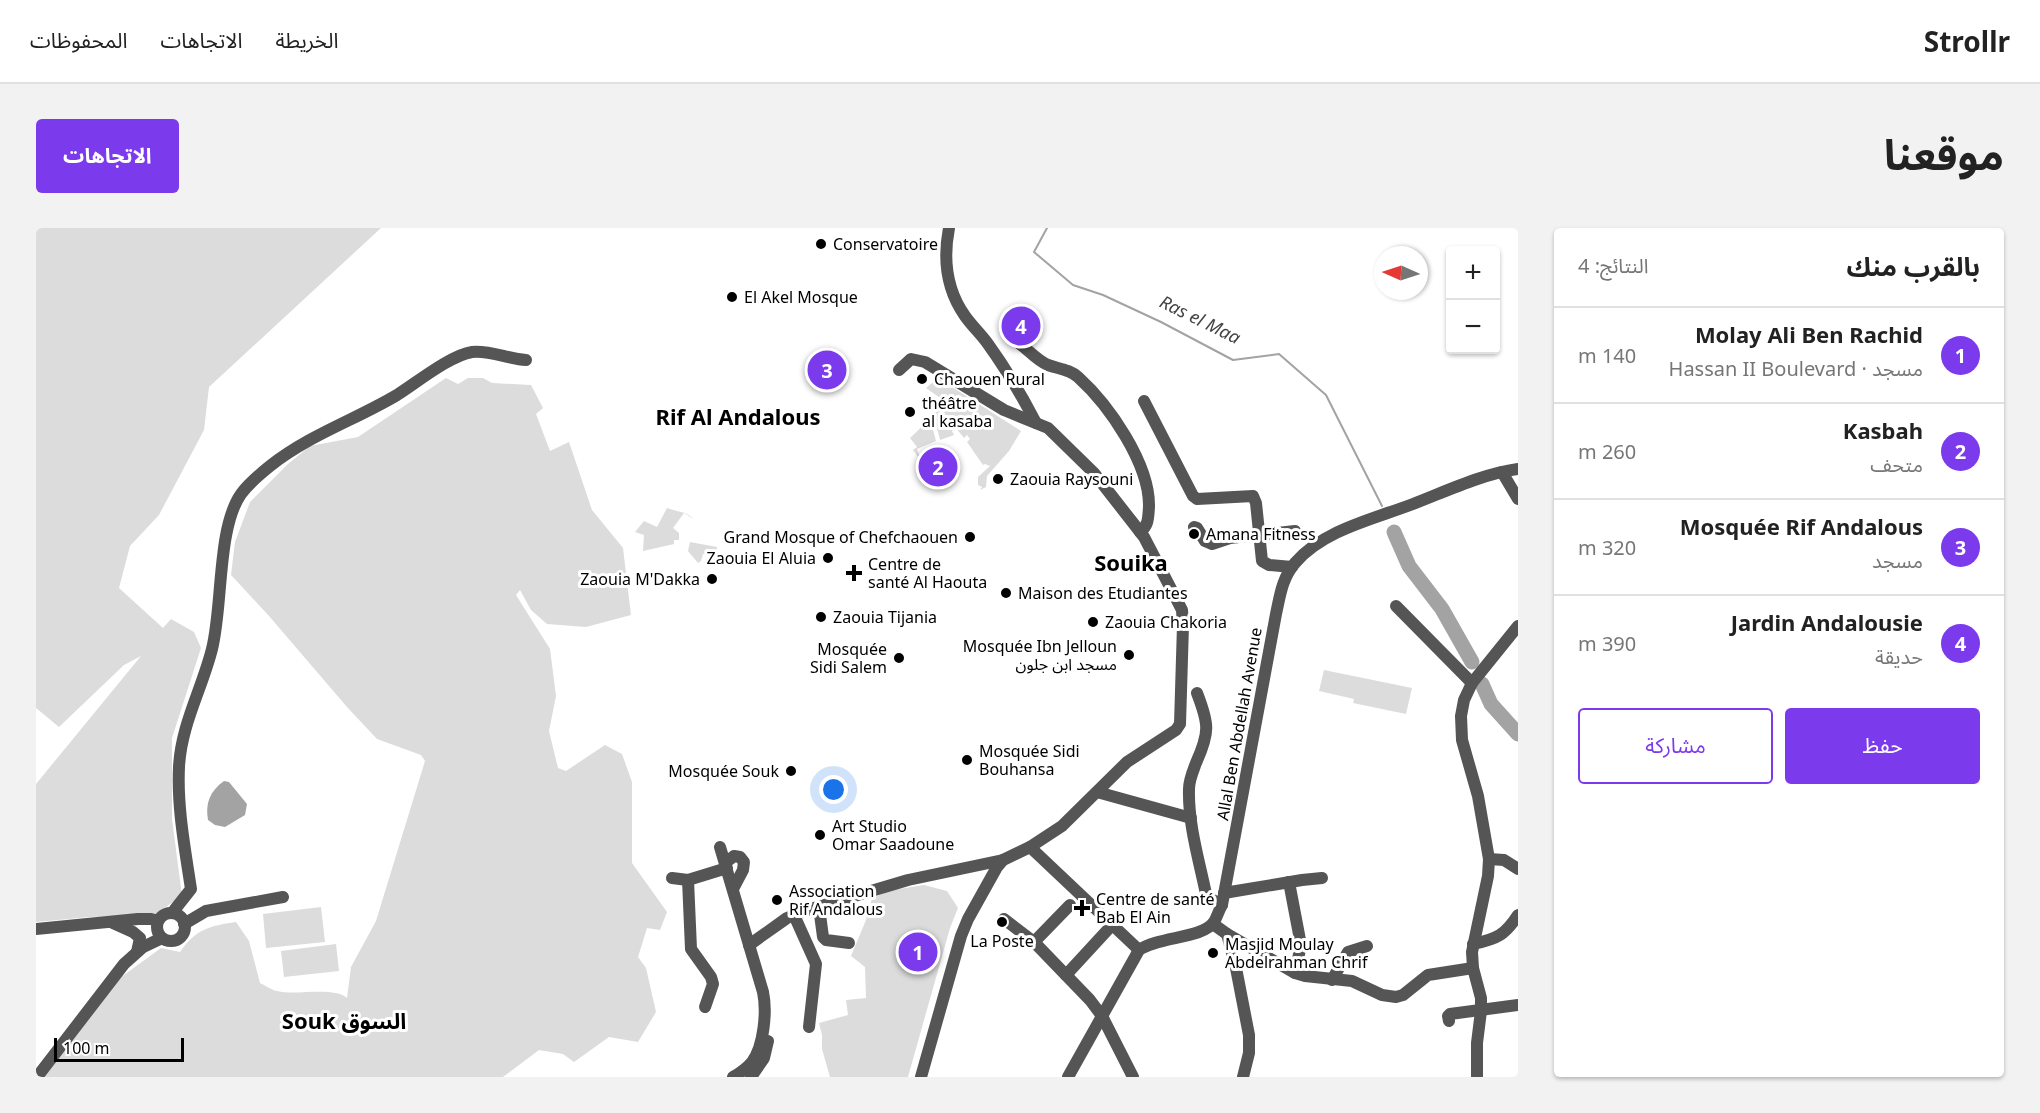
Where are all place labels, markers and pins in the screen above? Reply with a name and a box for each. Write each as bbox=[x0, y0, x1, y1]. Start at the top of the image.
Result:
place label: Conservatoire bbox=[833, 233, 938, 255]
marker: Conservatoire bbox=[814, 237, 828, 251]
place label: El Akel Mosque bbox=[744, 286, 858, 308]
marker: El Akel Mosque bbox=[725, 290, 739, 304]
pin: 4 bbox=[1002, 304, 1040, 348]
pin: 3 bbox=[808, 348, 846, 392]
place label: Chaouen Rural bbox=[934, 368, 1045, 390]
marker: Chaouen Rural bbox=[915, 372, 929, 386]
place label: théâtre al kasaba bbox=[922, 392, 992, 432]
marker: théâtre al kasaba bbox=[903, 405, 917, 419]
pin: 2 bbox=[918, 444, 958, 490]
place label: Zaouia Raysouni bbox=[1010, 468, 1133, 490]
marker: Zaouia Raysouni bbox=[991, 472, 1005, 486]
place label: Amana Fitness bbox=[1206, 523, 1316, 545]
place label: Grand Mosque of Chefchaouen bbox=[724, 526, 958, 548]
marker: Amana Fitness bbox=[1187, 527, 1201, 541]
marker: Grand Mosque of Chefchaouen bbox=[963, 530, 977, 544]
place label: Zaouia El Aluia bbox=[707, 547, 816, 569]
marker: Zaouia El Aluia bbox=[821, 551, 835, 565]
place label: Centre de santé Al Haouta bbox=[868, 553, 987, 593]
marker: Centre de santé Al Haouta bbox=[845, 564, 863, 582]
place label: Zaouia M'Dakka bbox=[580, 568, 700, 590]
marker: Zaouia M'Dakka bbox=[705, 572, 719, 586]
place label: Maison des Etudiantes bbox=[1018, 582, 1188, 604]
marker: Maison des Etudiantes bbox=[999, 586, 1013, 600]
place label: Zaouia Tijania bbox=[833, 606, 937, 628]
marker: Zaouia Tijania bbox=[814, 610, 828, 624]
place label: Zaouia Chakoria bbox=[1105, 611, 1227, 633]
marker: Zaouia Chakoria bbox=[1086, 615, 1100, 629]
place label: Mosquée Ibn Jelloun مسجد ابن جلون bbox=[963, 635, 1117, 675]
place label: Mosquée Sidi Salem bbox=[810, 638, 887, 678]
marker: Mosquée Ibn Jelloun مسجد ابن جلون bbox=[1122, 648, 1136, 662]
marker: Mosquée Sidi Salem bbox=[892, 651, 906, 665]
place label: Mosquée Sidi Bouhansa bbox=[979, 740, 1080, 780]
marker: Mosquée Sidi Bouhansa bbox=[960, 753, 974, 767]
place label: Mosquée Souk bbox=[668, 760, 779, 782]
marker: Mosquée Souk bbox=[784, 764, 798, 778]
place label: Art Studio Omar Saadoune bbox=[832, 815, 954, 855]
marker: Art Studio Omar Saadoune bbox=[813, 828, 827, 842]
place label: Association Rif Andalous bbox=[789, 880, 883, 920]
place label: Centre de santé Bab El Ain bbox=[1096, 888, 1215, 928]
marker: Association Rif Andalous bbox=[770, 893, 784, 907]
marker: Centre de santé Bab El Ain bbox=[1073, 899, 1091, 917]
marker: La Poste bbox=[995, 915, 1009, 929]
pin: 1 bbox=[898, 930, 938, 974]
place label: La Poste bbox=[970, 930, 1034, 952]
place label: Masjid Moulay Abdelrahman Chrif bbox=[1225, 933, 1369, 973]
marker: Masjid Moulay Abdelrahman Chrif bbox=[1206, 946, 1220, 960]

